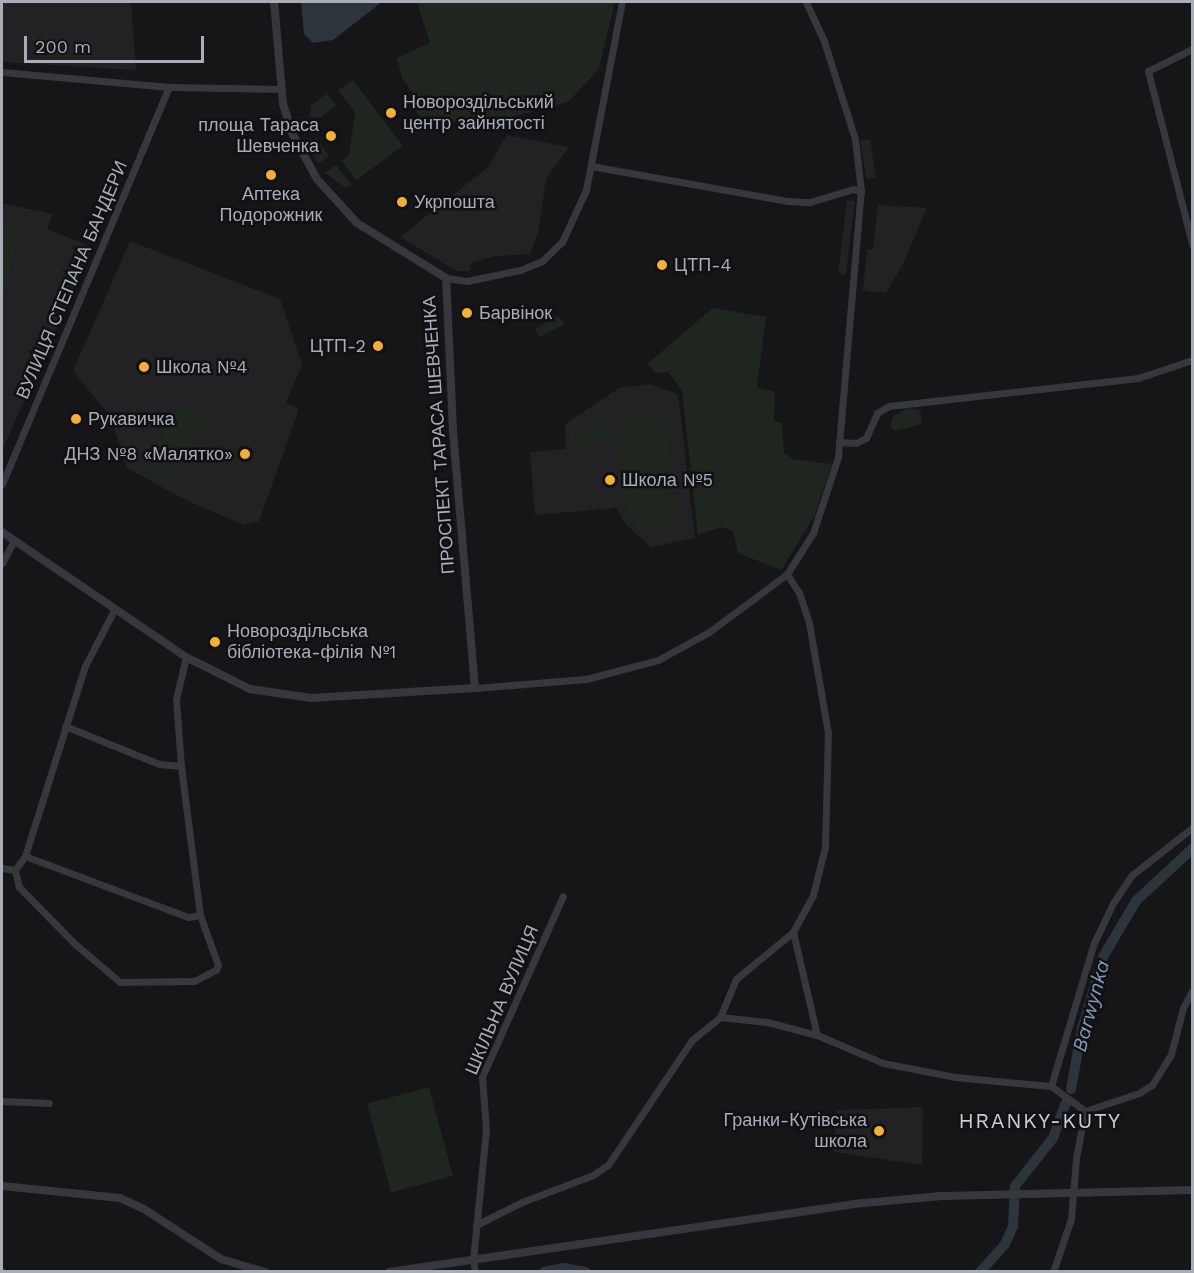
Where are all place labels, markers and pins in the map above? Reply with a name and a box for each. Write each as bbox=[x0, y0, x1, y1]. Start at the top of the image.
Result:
place label: Новороздільський центр зайнятості bbox=[403, 92, 554, 134]
marker: Новороздільський центр зайнятості bbox=[384, 106, 398, 120]
place label: площа Тараса Шевченка bbox=[198, 115, 319, 158]
marker: площа Тараса Шевченка bbox=[324, 129, 338, 143]
marker: Аптека Подорожник bbox=[264, 168, 278, 182]
place label: Аптека Подорожник bbox=[220, 184, 322, 226]
place label: Укрпошта bbox=[414, 191, 495, 213]
marker: Укрпошта bbox=[395, 195, 409, 209]
place label: ЦТП-4 bbox=[674, 254, 731, 276]
marker: ЦТП-4 bbox=[655, 258, 669, 272]
place label: Барвінок bbox=[479, 302, 552, 324]
marker: Барвінок bbox=[460, 306, 474, 320]
place label: ЦТП-2 bbox=[310, 335, 366, 357]
marker: ЦТП-2 bbox=[371, 339, 385, 353]
place label: Школа №4 bbox=[156, 356, 248, 378]
marker: Школа №4 bbox=[137, 360, 151, 374]
place label: Рукавичка bbox=[88, 408, 175, 430]
marker: Рукавичка bbox=[69, 412, 83, 426]
place label: ДНЗ №8 «Малятко» bbox=[64, 443, 233, 465]
marker: ДНЗ №8 «Малятко» bbox=[238, 447, 252, 461]
place label: Школа №5 bbox=[622, 469, 713, 491]
marker: Школа №5 bbox=[603, 473, 617, 487]
place label: Новороздільська бібліотека-філія №1 bbox=[227, 621, 396, 664]
marker: Новороздільська бібліотека-філія №1 bbox=[208, 635, 222, 649]
place label: Гранки-Кутівська школа bbox=[723, 1110, 867, 1152]
marker: Гранки-Кутівська школа bbox=[872, 1124, 886, 1138]

